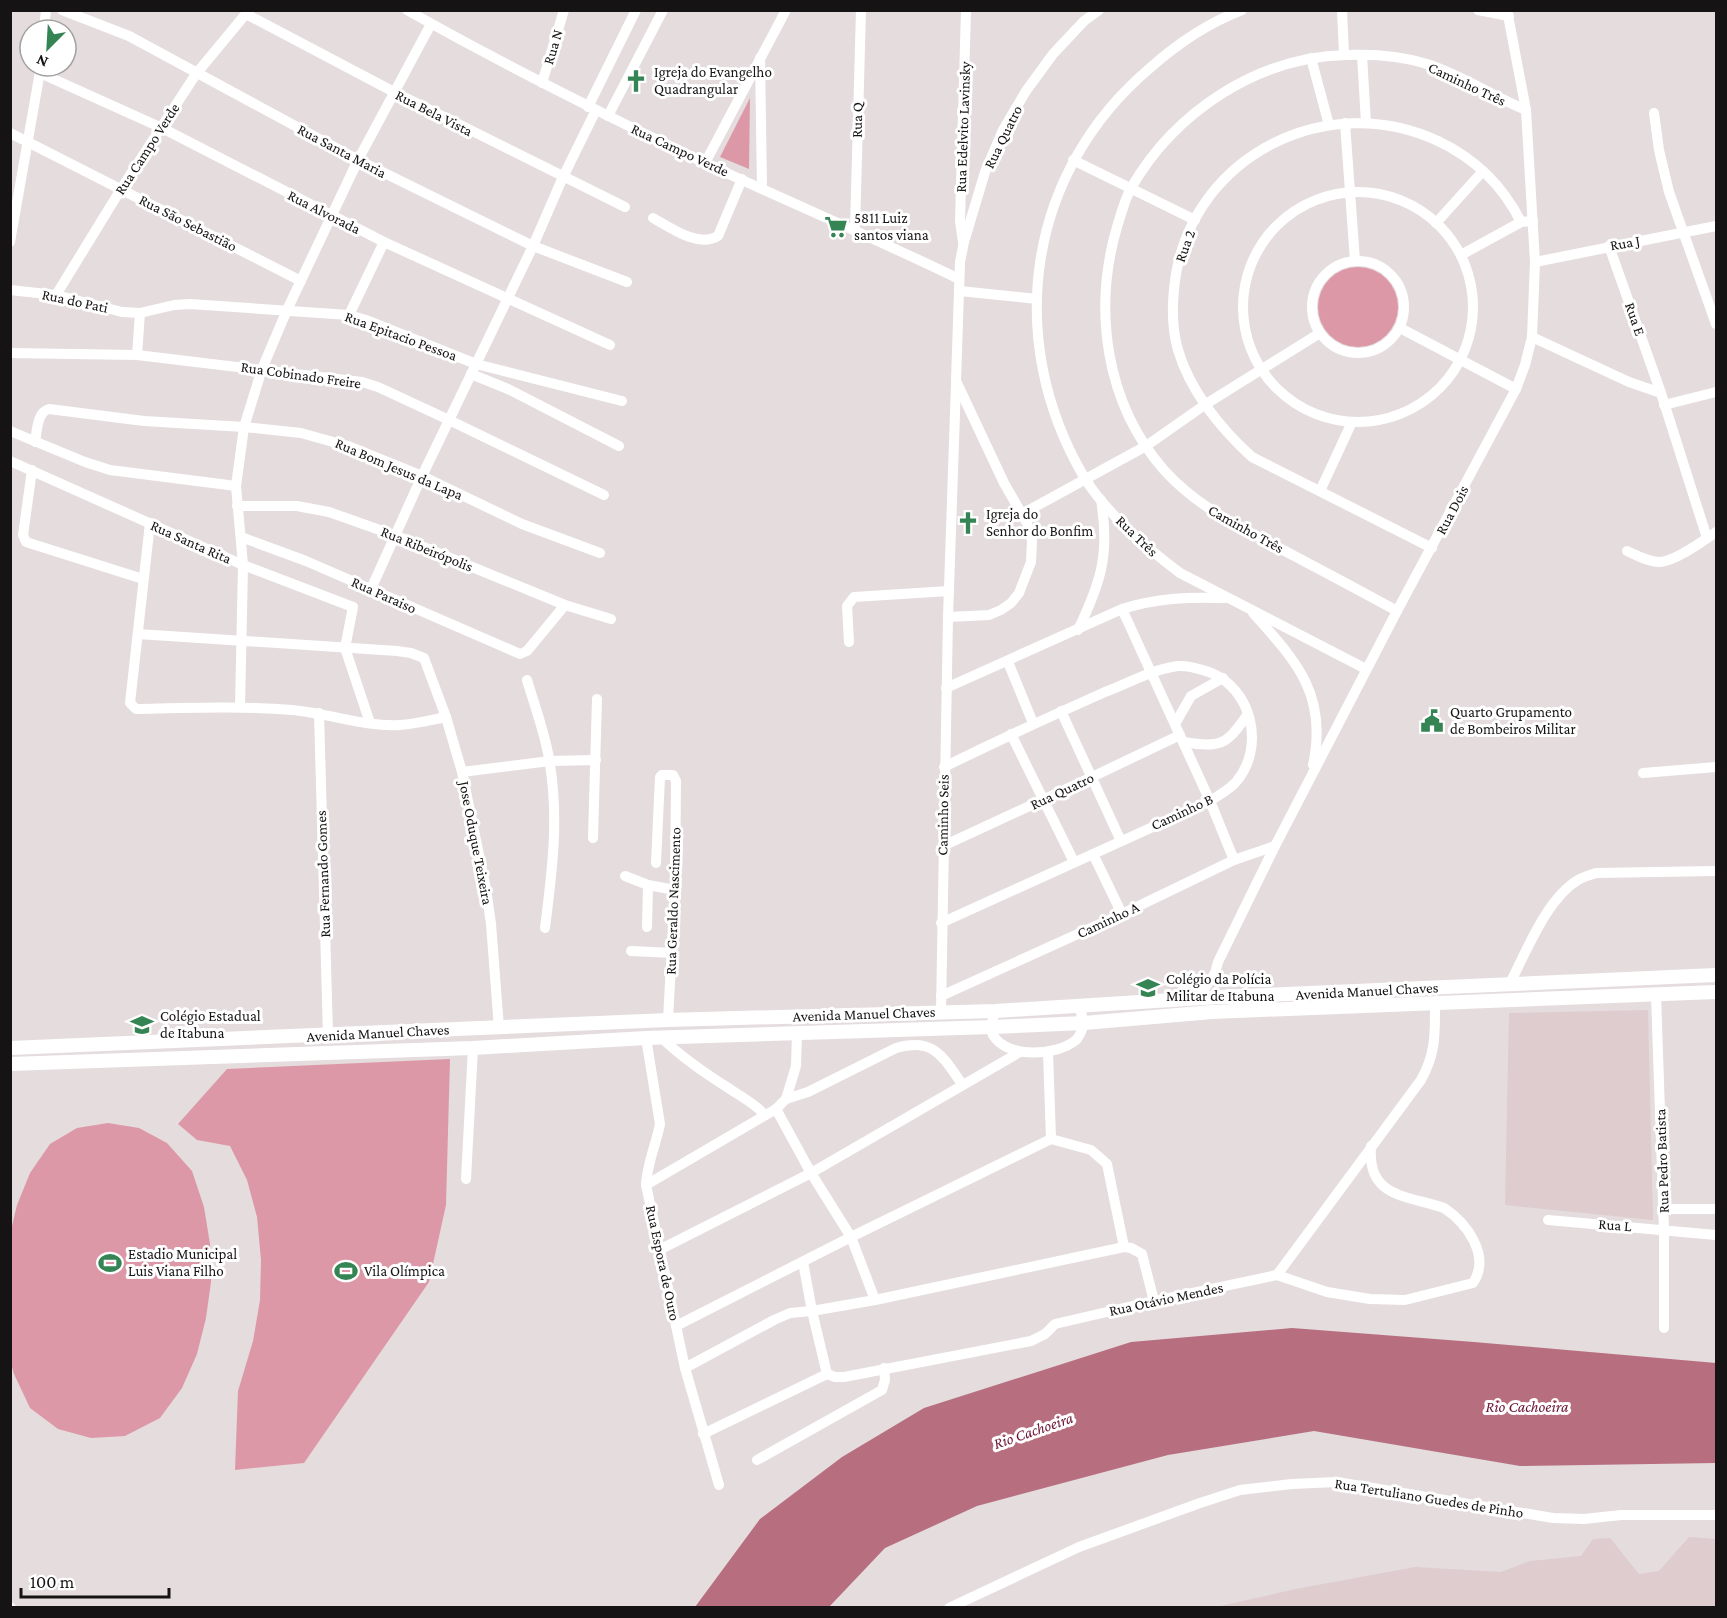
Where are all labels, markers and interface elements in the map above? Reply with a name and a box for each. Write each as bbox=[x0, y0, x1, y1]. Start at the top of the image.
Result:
north arrow bbox=[18, 18, 78, 78]
street label: Rua N bbox=[540, 27, 566, 66]
text: N bbox=[34, 51, 51, 71]
street label: Caminho Três bbox=[1426, 59, 1508, 109]
street label: Rua Edelvito Lavinsky bbox=[953, 61, 974, 193]
place label: Igreja do Evangelho Quadrangular bbox=[654, 64, 772, 98]
church icon: Igreja do Evangelho Quadrangular bbox=[623, 68, 649, 94]
street label: Rua Bela Vista bbox=[393, 87, 475, 139]
street label: Rua Campo Verde bbox=[111, 100, 184, 198]
street label: Rua Q bbox=[849, 101, 865, 138]
street label: Rua Quatro bbox=[981, 103, 1025, 171]
street label: Rua Campo Verde bbox=[628, 120, 732, 181]
street label: Rua Santa Maria bbox=[295, 121, 389, 181]
street label: Rua Alvorada bbox=[285, 187, 363, 237]
street label: Rua São Sebastião bbox=[137, 191, 239, 255]
place label: 5811 Luiz santos viana bbox=[854, 210, 929, 243]
supermarket icon: 5811 Luiz santos viana bbox=[823, 214, 849, 240]
street label: Rua 2 bbox=[1172, 228, 1198, 264]
street label: Rua J bbox=[1609, 232, 1642, 255]
street label: Rua do Pati bbox=[40, 286, 110, 316]
street label: Rua E bbox=[1622, 300, 1648, 338]
street label: Rua Epitacio Pessoa bbox=[342, 308, 459, 365]
street label: Rua Cobinado Freire bbox=[240, 359, 363, 391]
street label: Rua Bom Jesus da Lapa bbox=[333, 435, 465, 504]
street label: Rua Dois bbox=[1432, 483, 1472, 537]
street label: Caminho Três bbox=[1206, 502, 1287, 556]
place label: Igreja do Senhor do Bonfim bbox=[986, 506, 1093, 539]
church icon: Igreja do Senhor do Bonfim bbox=[955, 510, 981, 536]
street label: Rua Três bbox=[1113, 512, 1161, 560]
street label: Rua Santa Rita bbox=[148, 517, 234, 567]
street label: Rua Ribeirópolis bbox=[378, 523, 475, 576]
street label: Rua Paraiso bbox=[349, 574, 419, 616]
place label: Quarto Grupamento de Bombeiros Militar bbox=[1450, 704, 1576, 737]
public building icon: Quarto Grupamento de Bombeiros Militar bbox=[1419, 708, 1445, 734]
street label: Rua Quatro bbox=[1028, 769, 1096, 813]
street label: Caminho Seis bbox=[934, 774, 952, 856]
street label: Jose Oduque Teixeira bbox=[455, 778, 496, 906]
street label: Caminho B bbox=[1149, 791, 1215, 833]
street label: Rua Fernando Gomes bbox=[313, 810, 333, 938]
street label: Rua Geraldo Nascimento bbox=[662, 827, 684, 975]
street label: Caminho A bbox=[1074, 898, 1142, 941]
place label: Colégio da Polícia Militar de Itabuna bbox=[1166, 971, 1275, 1004]
school or university icon: Colégio da Polícia Militar de Itabuna bbox=[1135, 975, 1161, 1001]
street label: Avenida Manuel Chaves bbox=[1295, 979, 1439, 1003]
street label: Avenida Manuel Chaves bbox=[792, 1004, 936, 1024]
place label: Colégio Estadual de Itabuna bbox=[160, 1008, 261, 1041]
school or university icon: Colégio Estadual de Itabuna bbox=[129, 1012, 155, 1038]
street label: Avenida Manuel Chaves bbox=[306, 1021, 450, 1045]
street label: Rua Pedro Batista bbox=[1652, 1108, 1672, 1214]
street label: Rua Espora de Ouro bbox=[642, 1204, 683, 1322]
street label: Rua L bbox=[1598, 1216, 1633, 1234]
place label: Estadio Municipal Luis Viana Filho bbox=[128, 1246, 237, 1279]
sports icon: Estadio Municipal Luis Viana Filho bbox=[97, 1250, 123, 1276]
sports icon: Vila Olímpica bbox=[333, 1258, 359, 1284]
place label: Vila Olímpica bbox=[364, 1263, 445, 1280]
street label: Rua Otávio Mendes bbox=[1107, 1279, 1225, 1319]
water label: Rio Cachoeira bbox=[1485, 1398, 1569, 1415]
water label: Rio Cachoeira bbox=[991, 1409, 1076, 1452]
street label: Rua Tertuliano Guedes de Pinho bbox=[1333, 1475, 1525, 1521]
scale bar bbox=[21, 1561, 170, 1599]
text: 100 m bbox=[30, 1572, 75, 1592]

